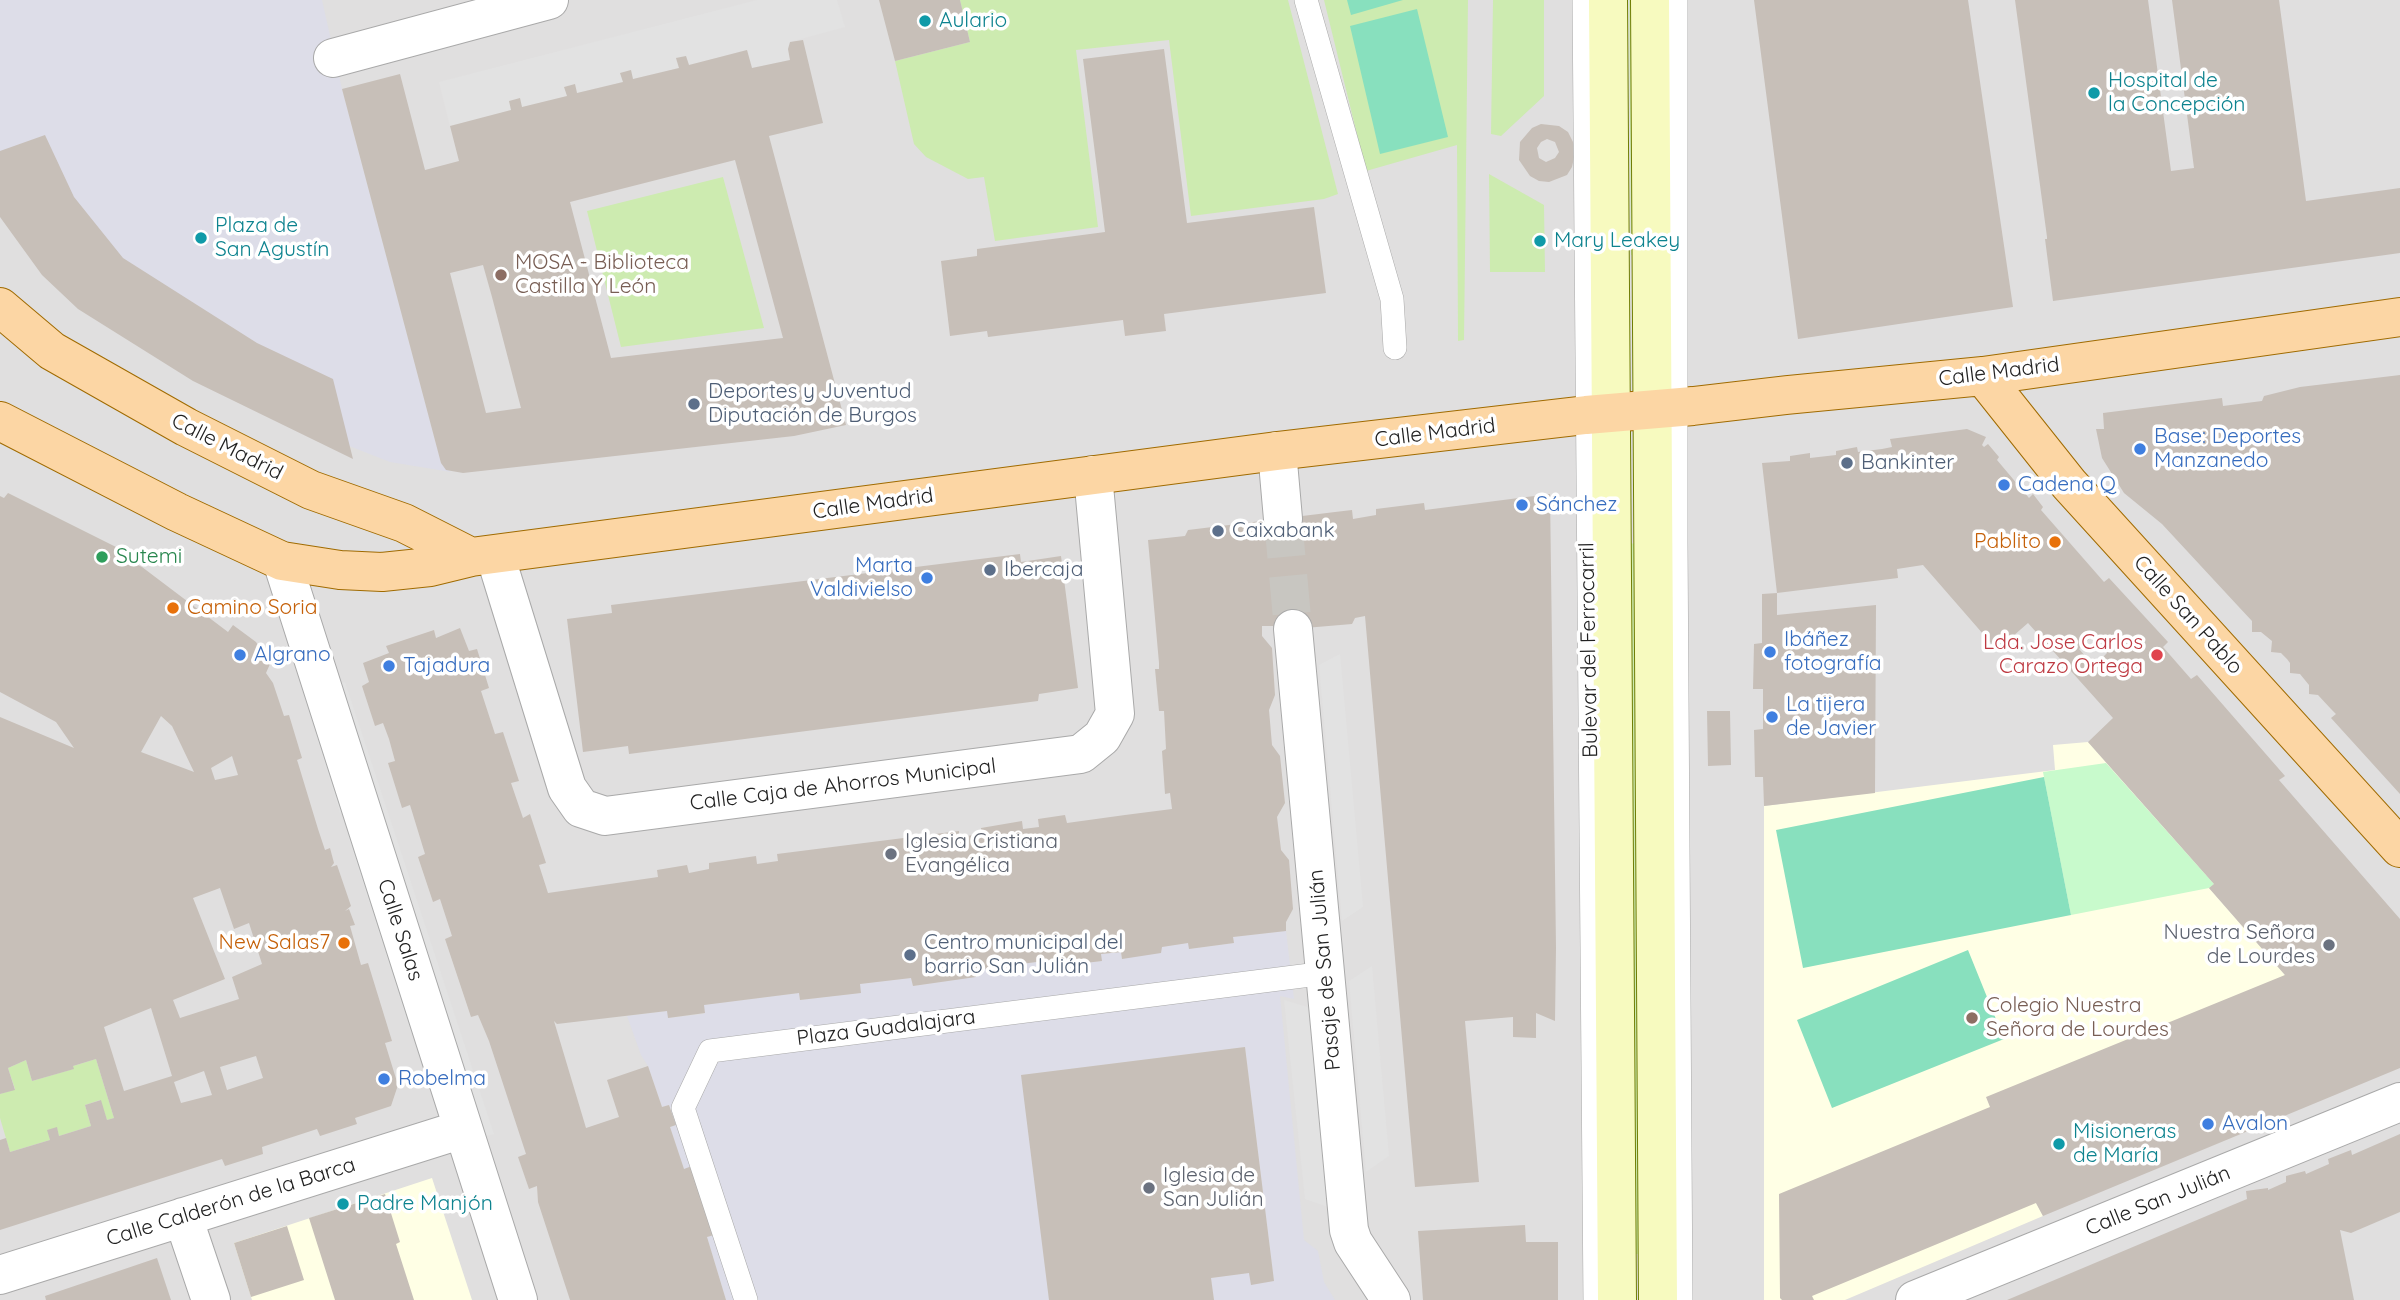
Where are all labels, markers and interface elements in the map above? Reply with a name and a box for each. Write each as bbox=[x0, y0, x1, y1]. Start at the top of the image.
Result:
place label: Aulario bbox=[939, 8, 1007, 34]
marker: Aulario bbox=[917, 13, 933, 29]
place label: Hospital de la Concepción bbox=[2108, 68, 2245, 118]
marker: Hospital de la Concepción bbox=[2086, 85, 2102, 101]
place label: Plaza de San Agustín bbox=[215, 213, 329, 263]
place label: Mary Leakey bbox=[1554, 228, 1680, 254]
marker: Plaza de San Agustín bbox=[193, 230, 209, 246]
marker: Mary Leakey bbox=[1532, 233, 1548, 249]
place label: MOSA - Biblioteca Castilla Y León bbox=[515, 250, 689, 300]
marker: MOSA - Biblioteca Castilla Y León bbox=[493, 267, 509, 283]
street label: Calle Madrid bbox=[1937, 352, 2061, 392]
place label: Deportes y Juventud Diputación de Burgos bbox=[708, 379, 917, 429]
marker: Deportes y Juventud Diputación de Burgos bbox=[686, 396, 702, 412]
street label: Calle Madrid bbox=[167, 408, 287, 486]
street label: Calle Madrid bbox=[1373, 413, 1497, 453]
place label: Base: Deportes Manzanedo bbox=[2154, 424, 2301, 474]
marker: Base: Deportes Manzanedo bbox=[2132, 441, 2148, 457]
place label: Bankinter bbox=[1861, 450, 1954, 476]
marker: Bankinter bbox=[1839, 455, 1855, 471]
place label: Cadena Q bbox=[2018, 472, 2116, 498]
marker: Cadena Q bbox=[1996, 477, 2012, 493]
street label: Calle Madrid bbox=[811, 483, 935, 525]
place label: Sánchez bbox=[1536, 492, 1617, 518]
marker: Sánchez bbox=[1514, 497, 1530, 513]
place label: Caixabank bbox=[1232, 518, 1335, 544]
marker: Caixabank bbox=[1210, 523, 1226, 539]
place label: Pablito bbox=[1974, 529, 2041, 555]
marker: Pablito bbox=[2047, 534, 2063, 550]
street label: Bulevar del Ferrocarril bbox=[1575, 542, 1603, 758]
place label: Sutemi bbox=[116, 544, 182, 570]
marker: Sutemi bbox=[94, 549, 110, 565]
street label: Calle San Pablo bbox=[2128, 550, 2248, 680]
place label: Marta Valdivielso bbox=[810, 553, 913, 603]
place label: Ibercaja bbox=[1004, 557, 1083, 583]
marker: Ibercaja bbox=[982, 562, 998, 578]
marker: Marta Valdivielso bbox=[919, 570, 935, 586]
place label: Camino Soria bbox=[187, 595, 317, 621]
marker: Camino Soria bbox=[165, 600, 181, 616]
place label: Ibáñez fotografía bbox=[1784, 627, 1882, 677]
place label: Lda. Jose Carlos Carazo Ortega bbox=[1983, 630, 2143, 680]
place label: Algrano bbox=[254, 642, 331, 668]
marker: Ibáñez fotografía bbox=[1762, 644, 1778, 660]
marker: Algrano bbox=[232, 647, 248, 663]
marker: Lda. Jose Carlos Carazo Ortega bbox=[2149, 647, 2165, 663]
place label: Tajadura bbox=[403, 653, 490, 679]
marker: Tajadura bbox=[381, 658, 397, 674]
place label: La tijera de Javier bbox=[1786, 692, 1876, 742]
marker: La tijera de Javier bbox=[1764, 709, 1780, 725]
street label: Calle Caja de Ahorros Municipal bbox=[689, 754, 997, 816]
place label: Iglesia Cristiana Evangélica bbox=[905, 829, 1058, 879]
marker: Iglesia Cristiana Evangélica bbox=[883, 846, 899, 862]
street label: Pasaje de San Julián bbox=[1304, 868, 1346, 1072]
street label: Calle Salas bbox=[372, 876, 428, 984]
place label: Nuestra Señora de Lourdes bbox=[2164, 920, 2315, 970]
place label: New Salas7 bbox=[219, 930, 330, 956]
place label: Centro municipal del barrio San Julián bbox=[924, 930, 1123, 980]
marker: New Salas7 bbox=[336, 935, 352, 951]
marker: Nuestra Señora de Lourdes bbox=[2321, 937, 2337, 953]
marker: Centro municipal del barrio San Julián bbox=[902, 947, 918, 963]
place label: Colegio Nuestra Señora de Lourdes bbox=[1986, 993, 2169, 1043]
street label: Plaza Guadalajara bbox=[795, 1005, 977, 1051]
marker: Colegio Nuestra Señora de Lourdes bbox=[1964, 1010, 1980, 1026]
place label: Robelma bbox=[398, 1066, 486, 1092]
marker: Robelma bbox=[376, 1071, 392, 1087]
place label: Avalon bbox=[2222, 1111, 2288, 1137]
marker: Avalon bbox=[2200, 1116, 2216, 1132]
place label: Misioneras de María bbox=[2073, 1119, 2176, 1169]
marker: Misioneras de María bbox=[2051, 1136, 2067, 1152]
street label: Calle Calderón de la Barca bbox=[103, 1152, 359, 1252]
street label: Calle San Julián bbox=[2082, 1160, 2234, 1242]
place label: Iglesia de San Julián bbox=[1163, 1163, 1264, 1213]
marker: Iglesia de San Julián bbox=[1141, 1180, 1157, 1196]
place label: Padre Manjón bbox=[357, 1191, 493, 1217]
marker: Padre Manjón bbox=[335, 1196, 351, 1212]

